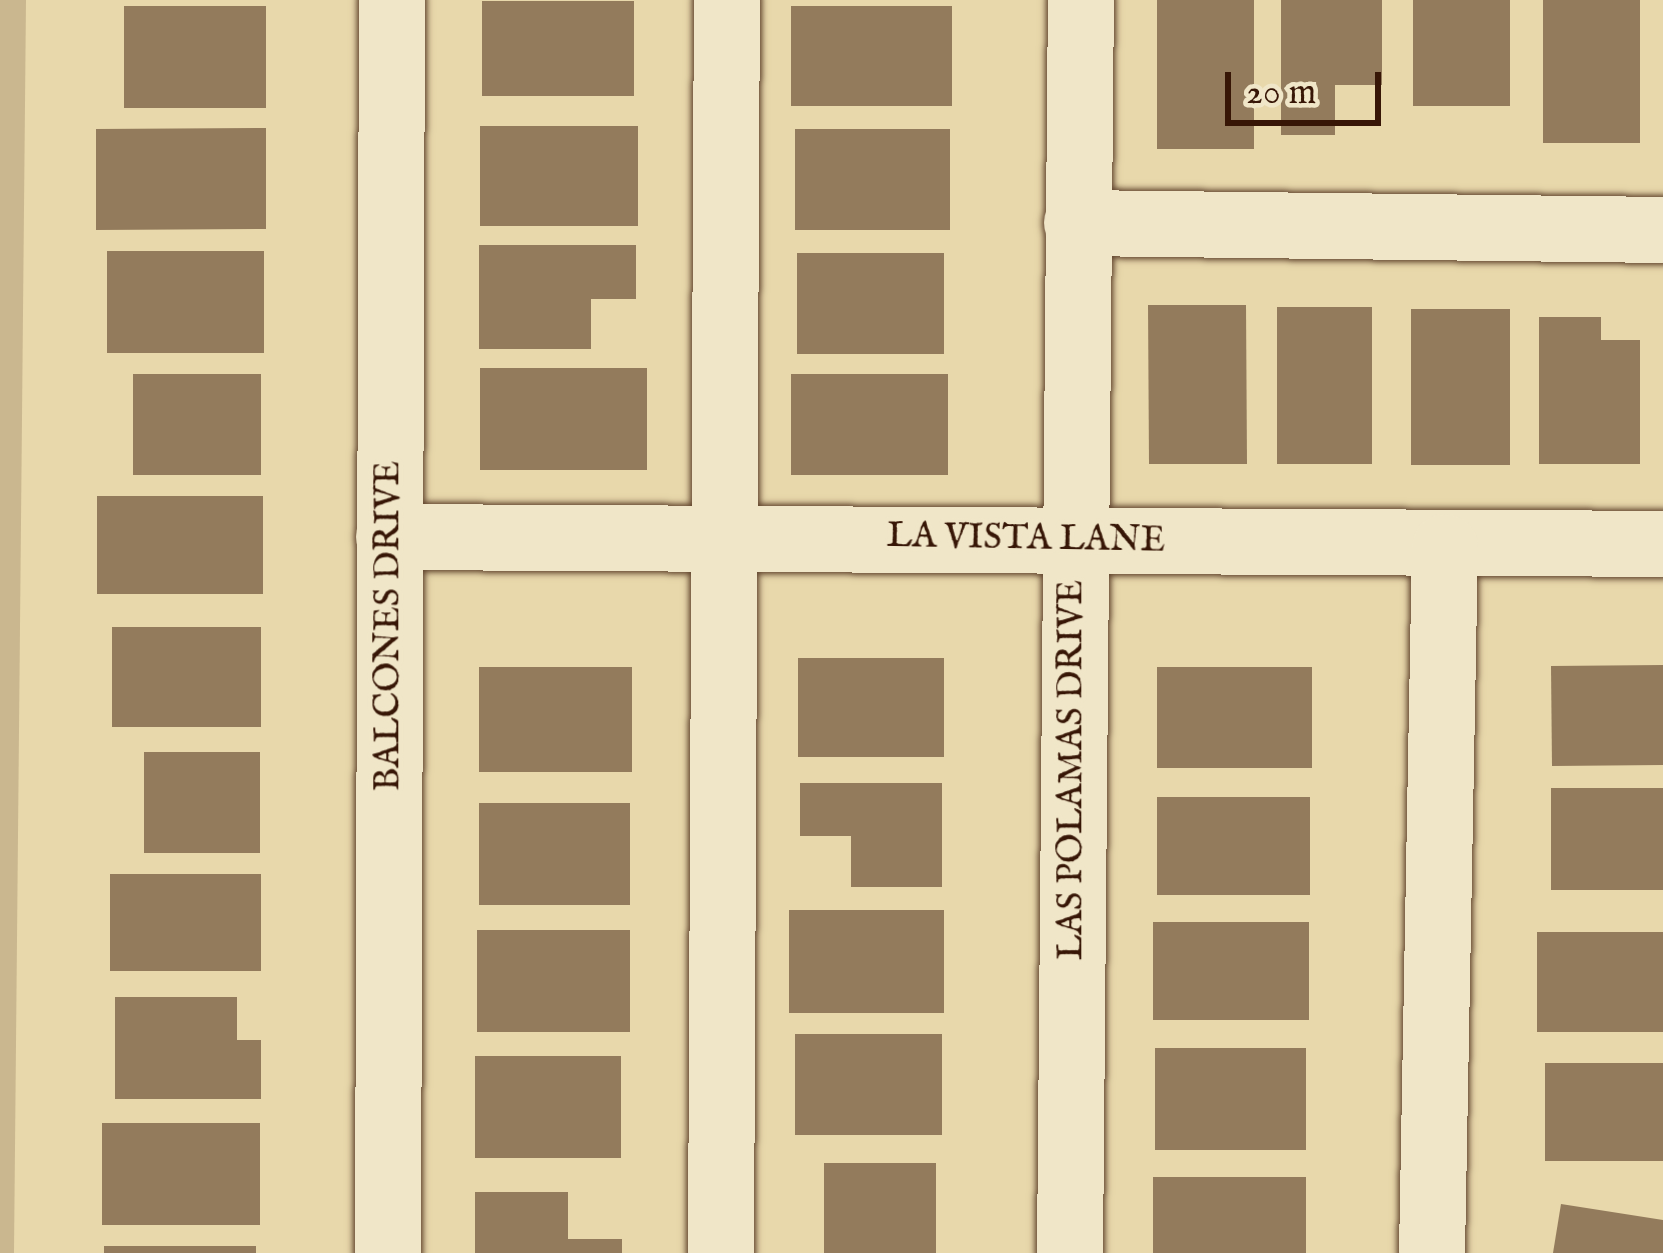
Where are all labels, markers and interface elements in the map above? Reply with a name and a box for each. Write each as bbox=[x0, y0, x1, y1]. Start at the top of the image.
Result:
scale bar bbox=[1231, 48, 1387, 122]
text: 20 m bbox=[1246, 70, 1316, 116]
street label: BALCONES DRIVE bbox=[367, 461, 411, 791]
street label: LA VISTA LANE bbox=[886, 515, 1166, 563]
street label: LAS POLAMAS DRIVE bbox=[1050, 580, 1094, 960]

